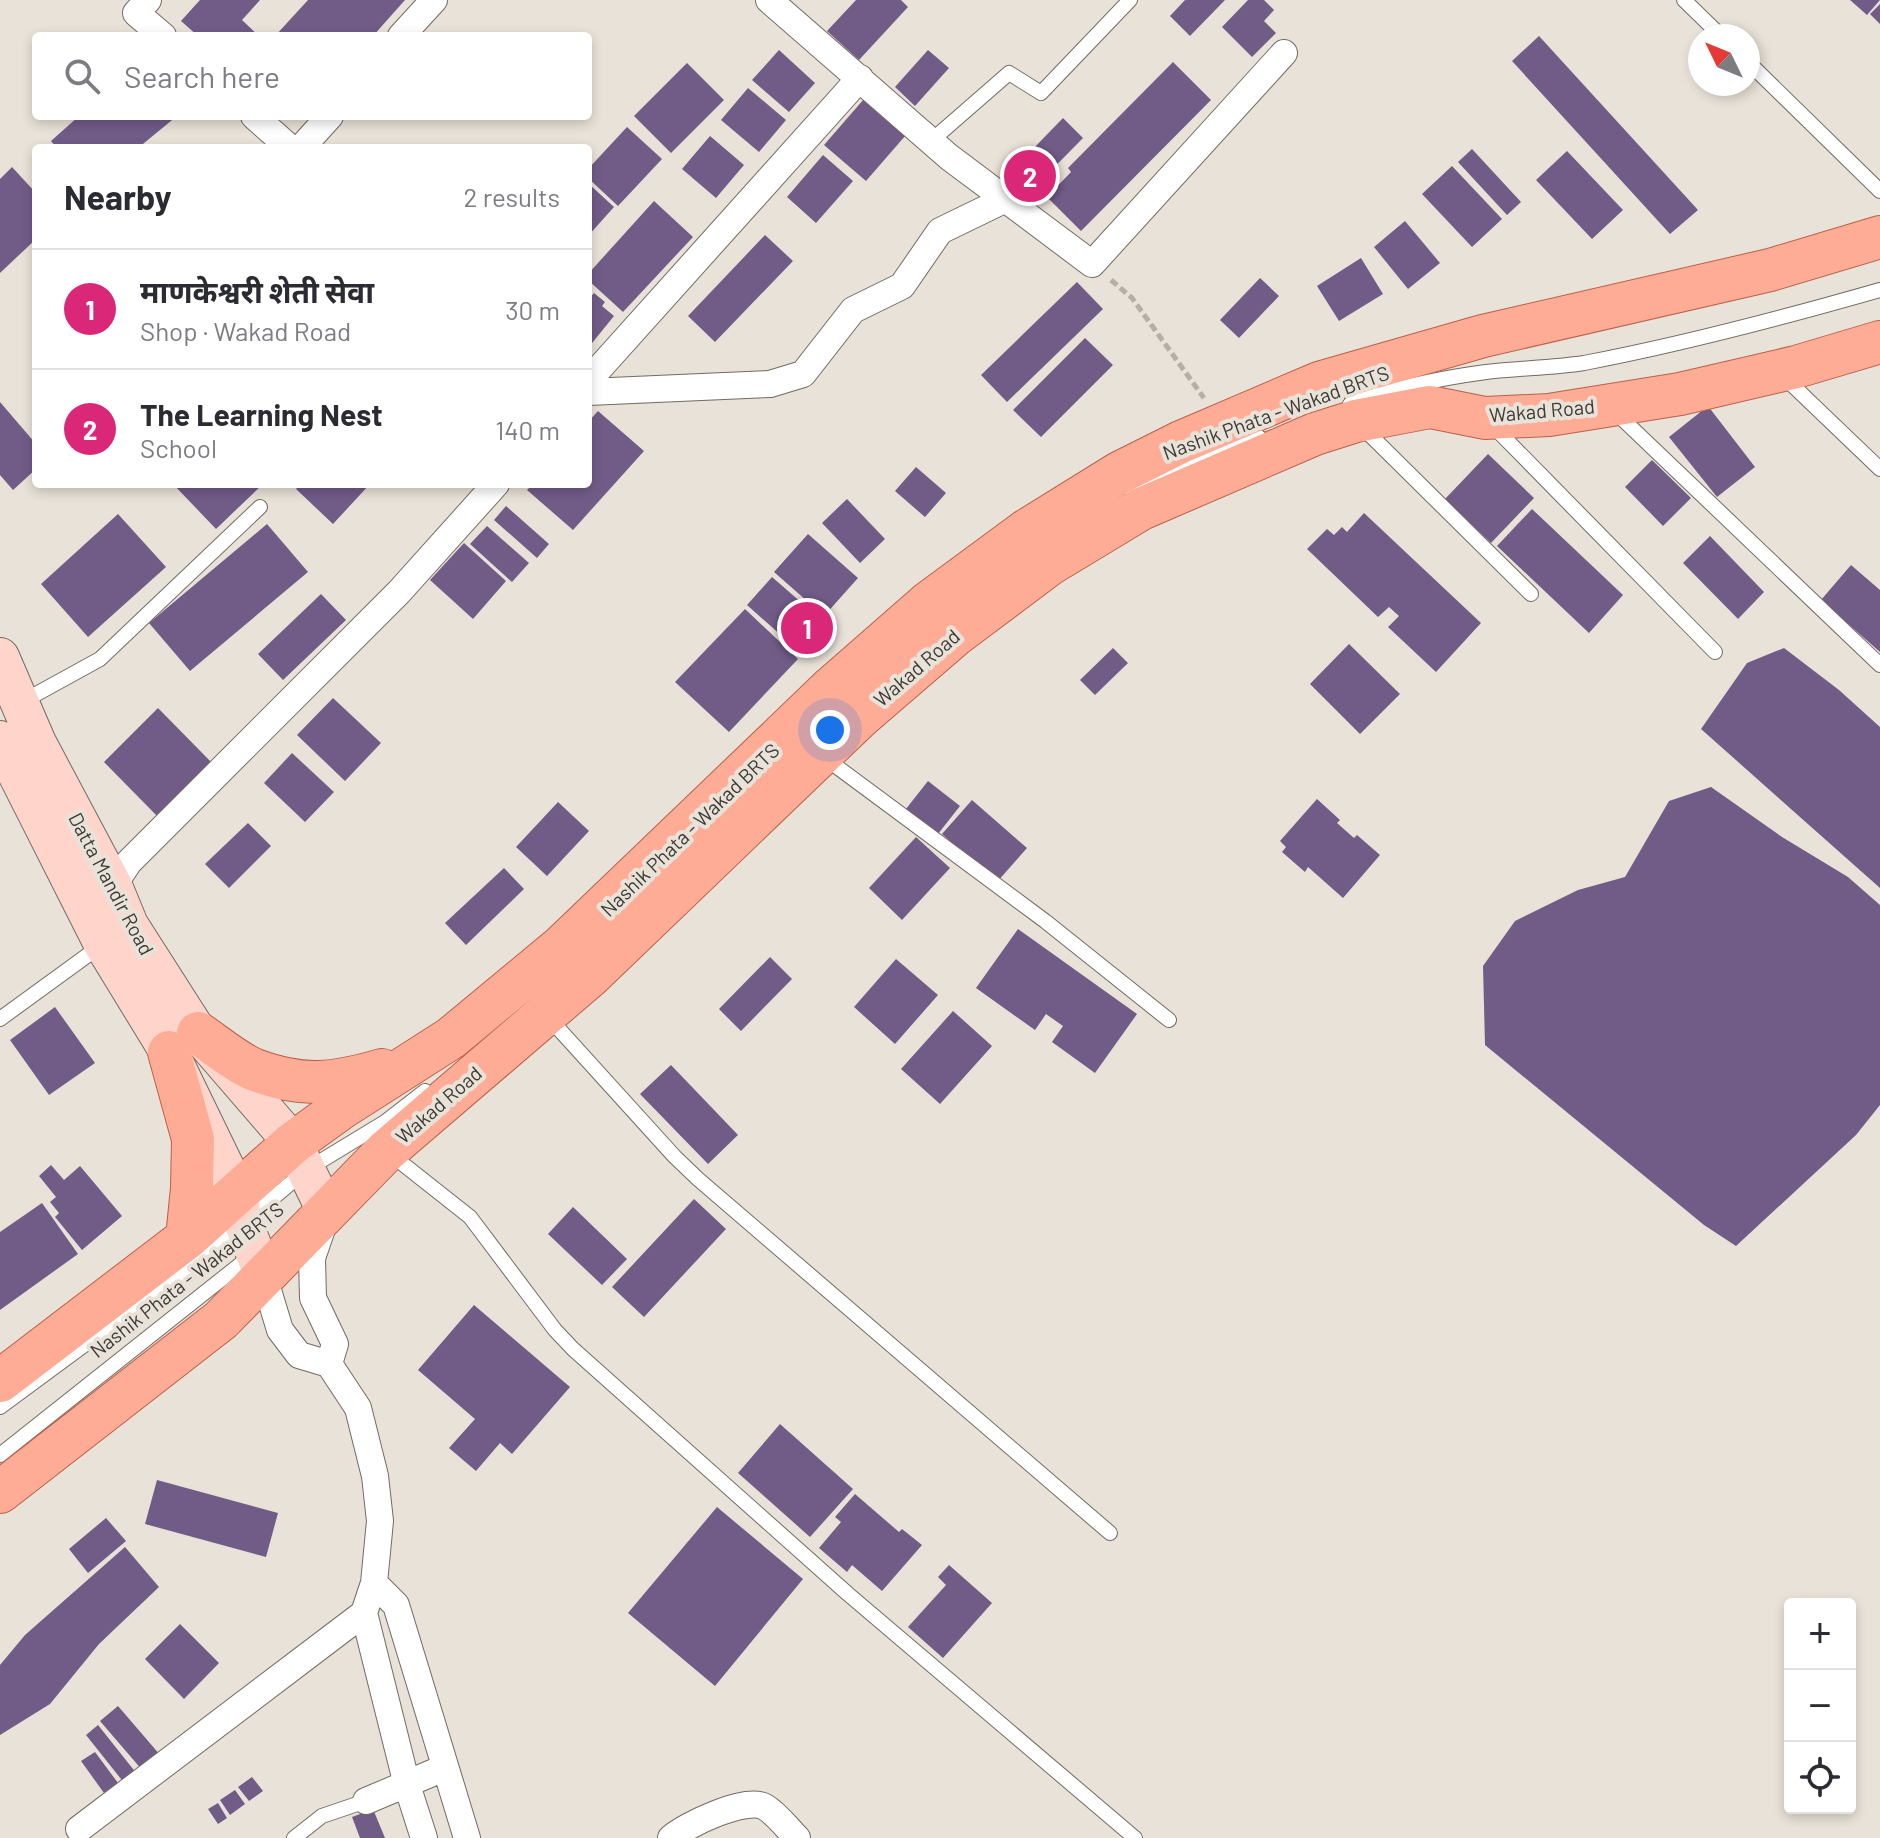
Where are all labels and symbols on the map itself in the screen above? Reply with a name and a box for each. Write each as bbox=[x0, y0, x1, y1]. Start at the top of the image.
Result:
north arrow bbox=[1688, 24, 1760, 96]
pin: 2 bbox=[1004, 146, 1056, 206]
street label: Nashik Phata - Wakad BRTS bbox=[1159, 360, 1392, 464]
street label: Wakad Road bbox=[1488, 393, 1596, 427]
pin: 1 bbox=[781, 598, 833, 658]
street label: Wakad Road bbox=[868, 623, 964, 711]
your location bbox=[810, 710, 850, 750]
street label: Nashik Phata - Wakad BRTS bbox=[595, 738, 784, 921]
street label: Datta Mandir Road bbox=[64, 808, 160, 959]
street label: Wakad Road bbox=[390, 1060, 486, 1148]
street label: Nashik Phata - Wakad BRTS bbox=[85, 1196, 288, 1362]

